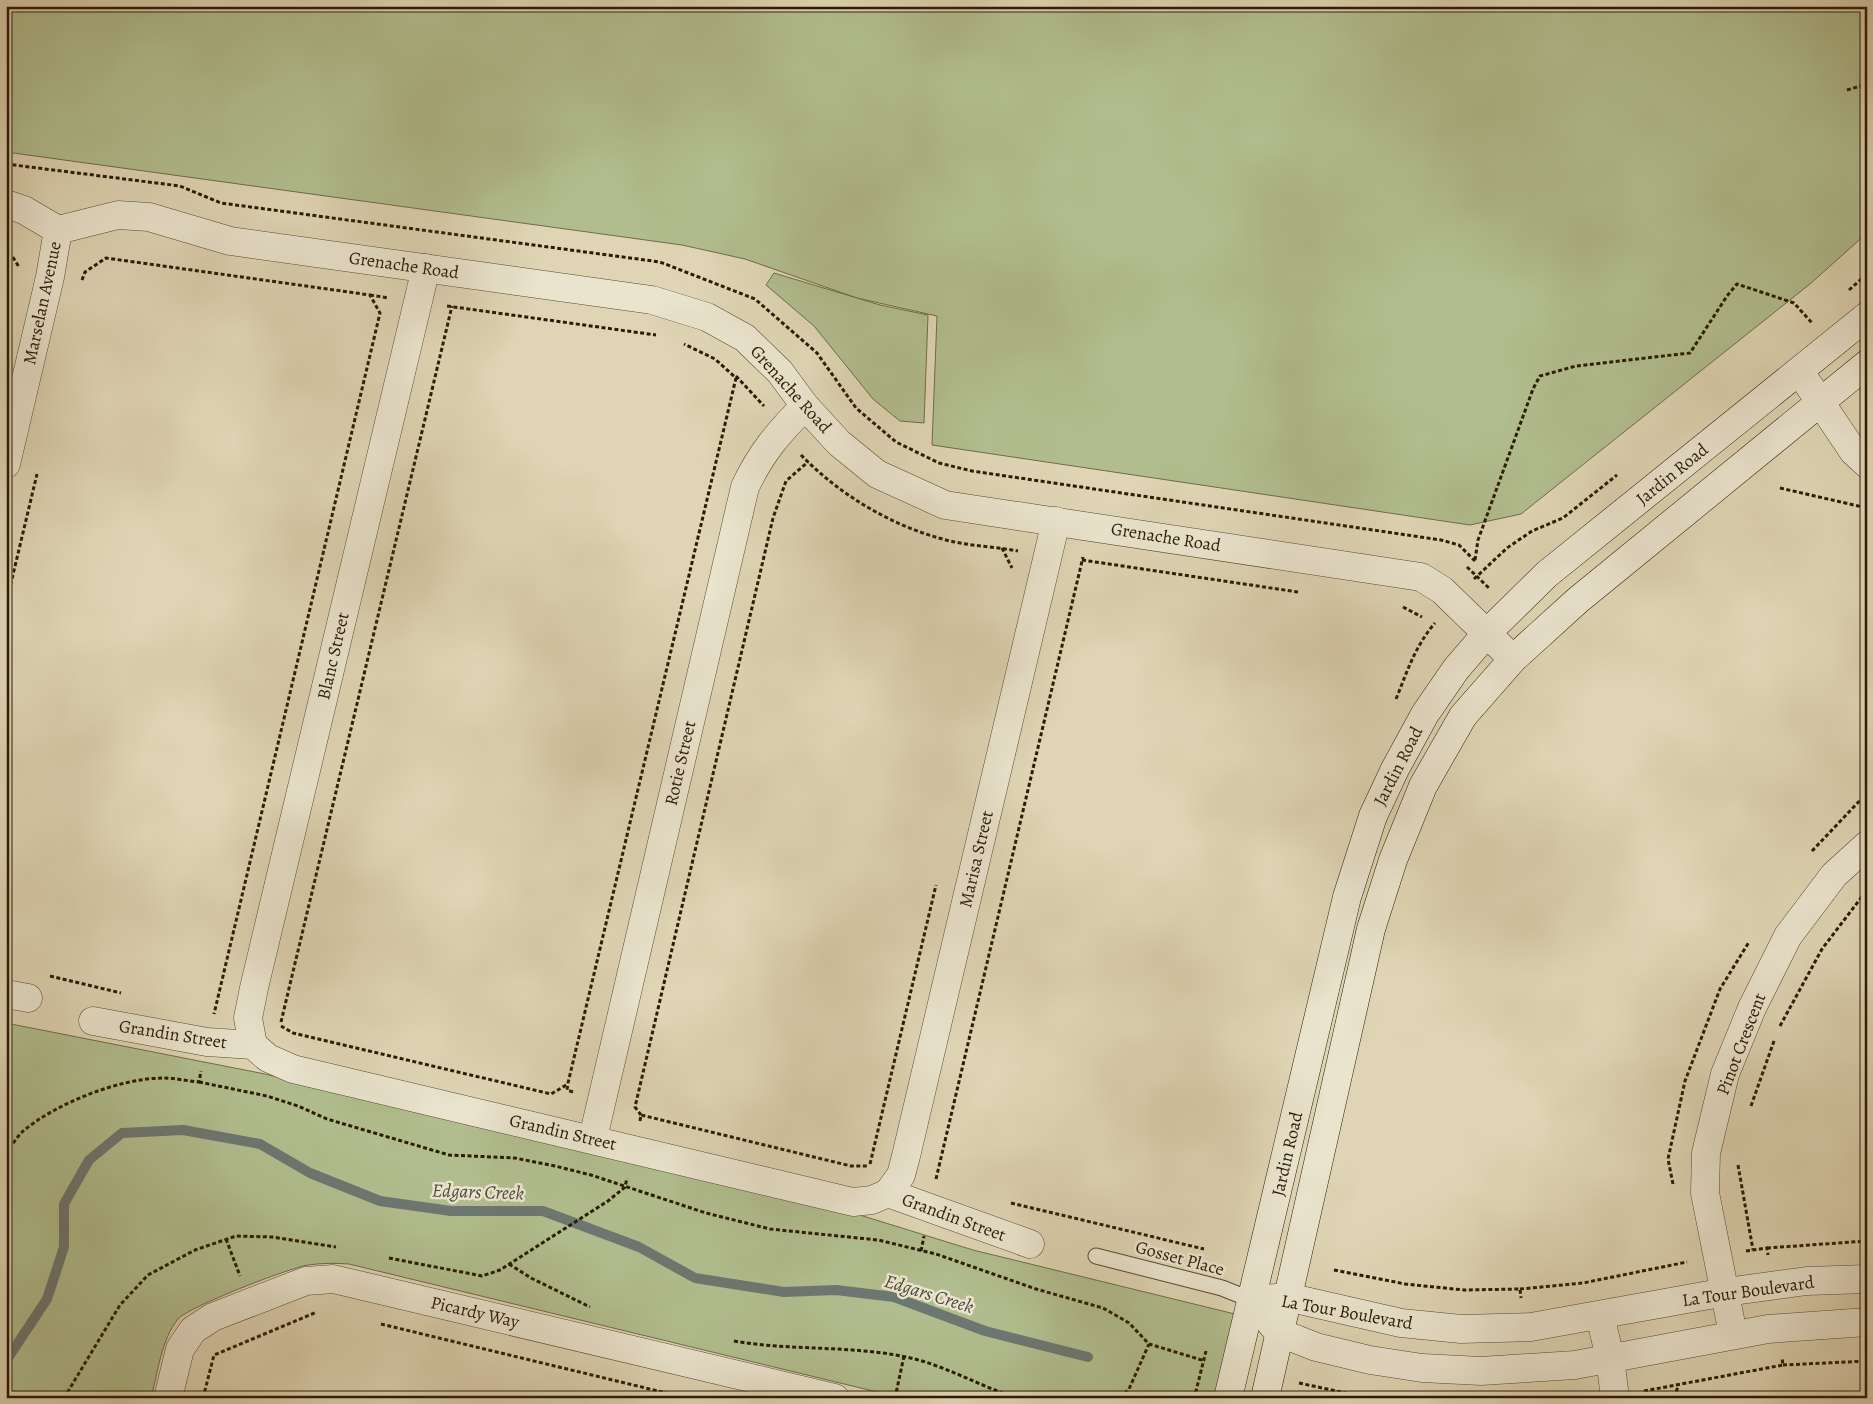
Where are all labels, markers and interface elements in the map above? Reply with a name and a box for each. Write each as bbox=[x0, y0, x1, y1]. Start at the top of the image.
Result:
street label: Marselan Avenue bbox=[17, 239, 67, 367]
street label: Grenache Road bbox=[347, 245, 461, 285]
street label: Grenache Road bbox=[745, 340, 837, 439]
street label: Jardin Road bbox=[1631, 437, 1713, 510]
street label: Grenache Road bbox=[1109, 516, 1223, 558]
street label: Blanc Street bbox=[311, 610, 355, 702]
street label: Rotie Street bbox=[659, 718, 701, 808]
street label: Jardin Road bbox=[1368, 722, 1428, 810]
street label: Marisa Street bbox=[953, 808, 999, 910]
street label: Pinot Crescent bbox=[1711, 990, 1771, 1098]
street label: Grandin Street bbox=[117, 1014, 229, 1054]
street label: Grandin Street bbox=[507, 1108, 619, 1156]
street label: Jardin Road bbox=[1266, 1109, 1308, 1199]
water label: Edgars Creek bbox=[432, 1177, 524, 1207]
street label: Grandin Street bbox=[899, 1187, 1009, 1247]
street label: Gosset Place bbox=[1133, 1235, 1227, 1281]
water label: Edgars Creek bbox=[881, 1268, 977, 1320]
street label: La Tour Boulevard bbox=[1680, 1270, 1816, 1312]
street label: La Tour Boulevard bbox=[1279, 1289, 1415, 1335]
street label: Picardy Way bbox=[428, 1290, 523, 1334]

